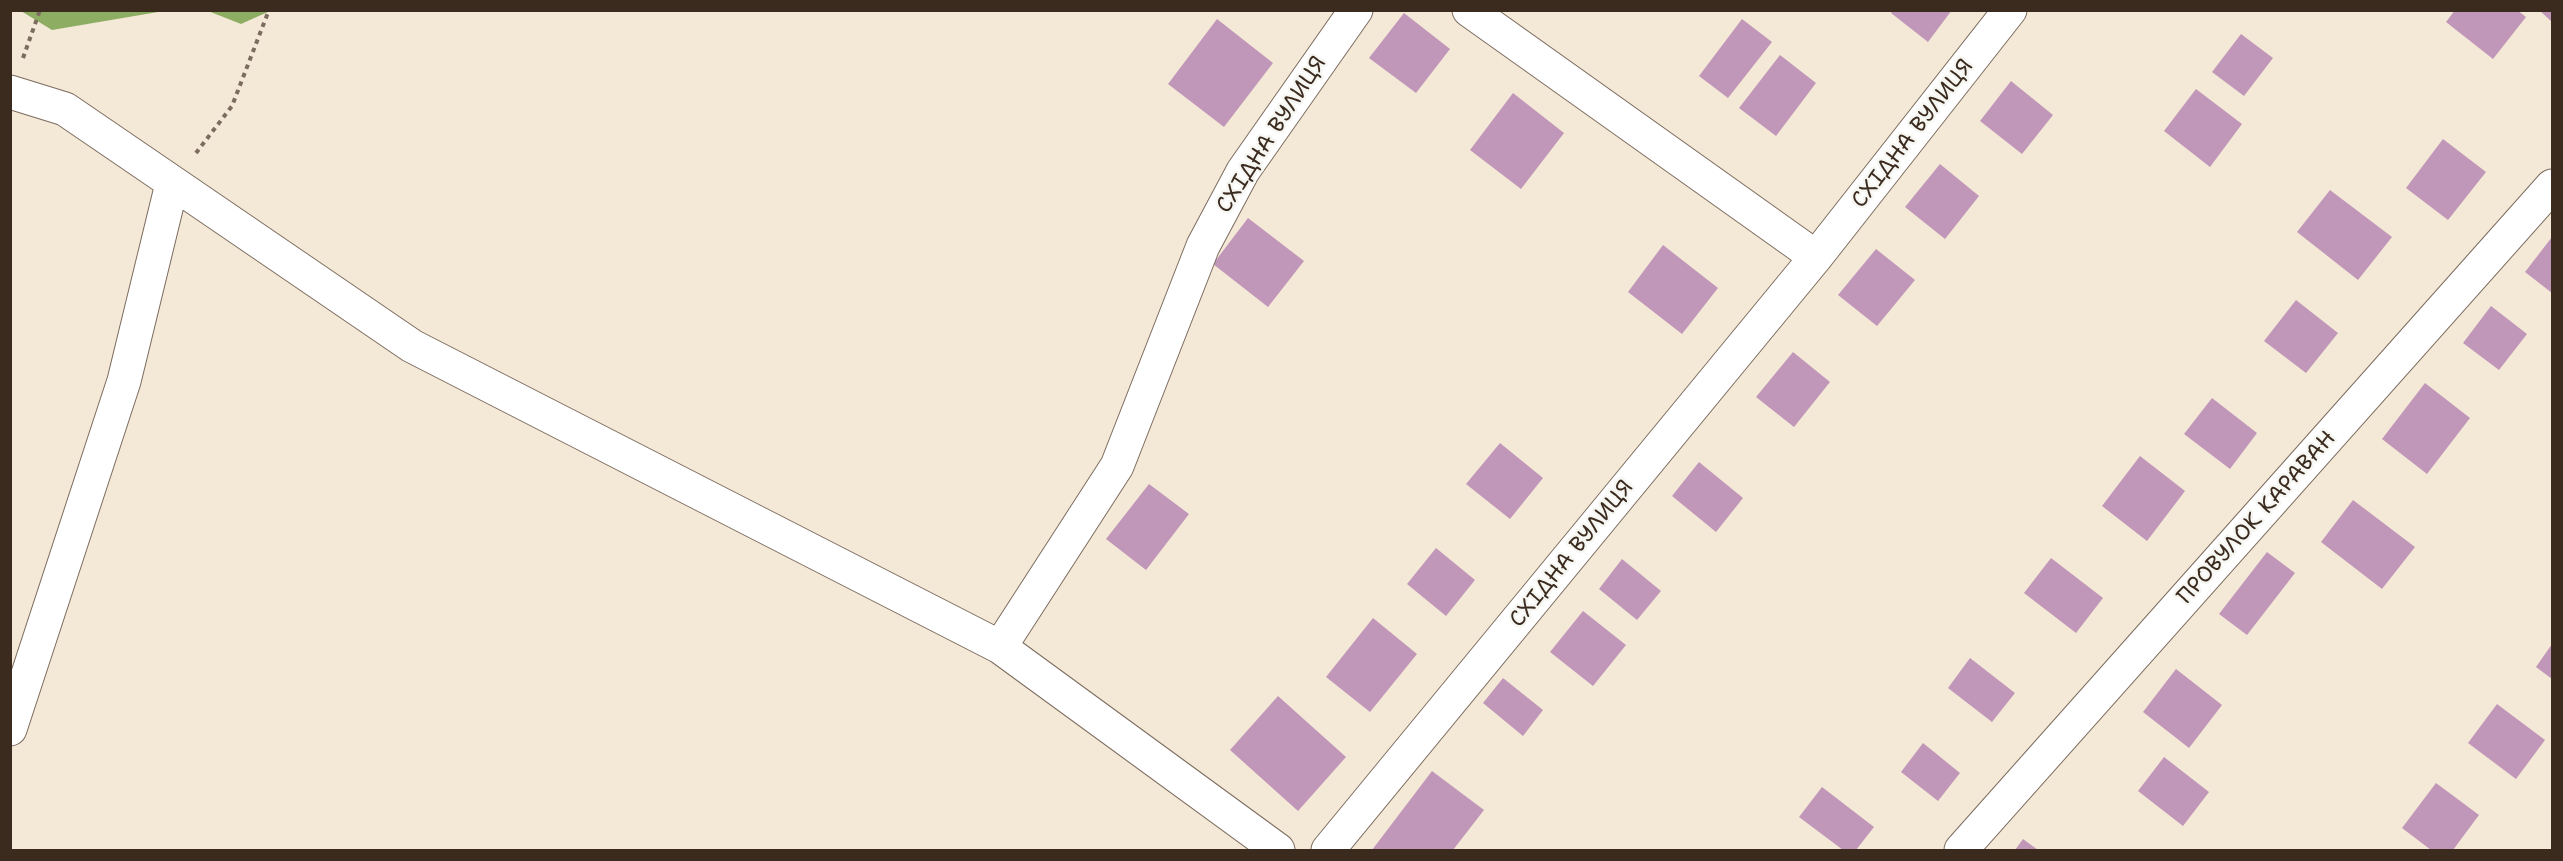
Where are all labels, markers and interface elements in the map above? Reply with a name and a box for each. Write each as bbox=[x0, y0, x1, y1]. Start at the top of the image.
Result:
street label: СХІДНА ВУЛИЦЯ bbox=[1211, 52, 1333, 218]
street label: СХІДНА ВУЛИЦЯ bbox=[1847, 54, 1979, 214]
street label: ПРОВУЛОК КАРАВАН bbox=[2172, 426, 2342, 610]
street label: СХІДНА ВУЛИЦЯ bbox=[1505, 475, 1639, 633]

